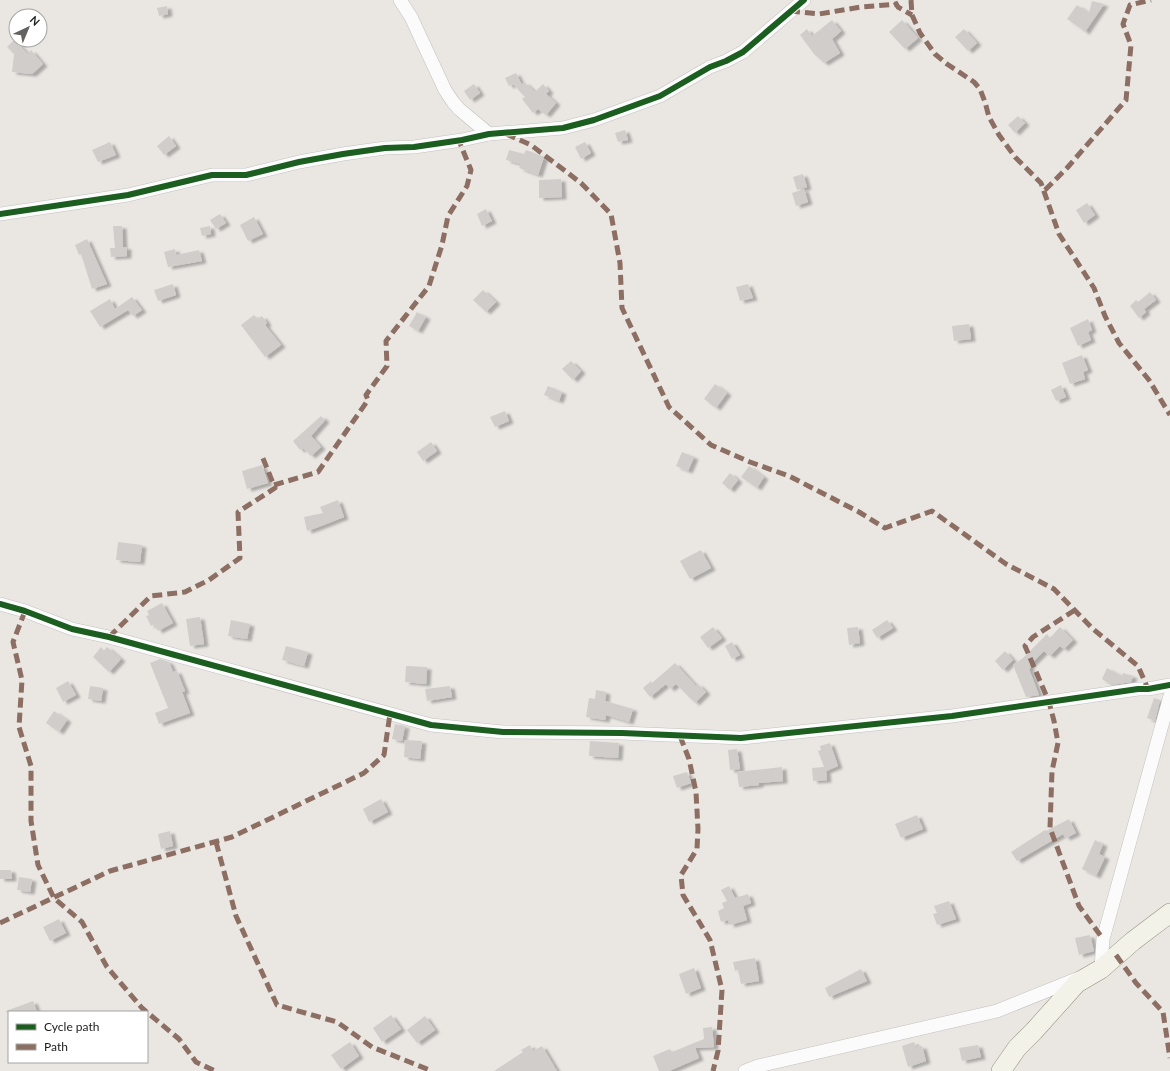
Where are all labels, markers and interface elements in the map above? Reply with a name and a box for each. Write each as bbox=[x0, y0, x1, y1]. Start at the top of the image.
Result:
north arrow bbox=[8, 8, 48, 48]
text: N bbox=[28, 13, 43, 28]
legend bbox=[8, 1011, 148, 1063]
text: Cycle path bbox=[44, 1019, 99, 1034]
text: Path bbox=[44, 1039, 68, 1054]

